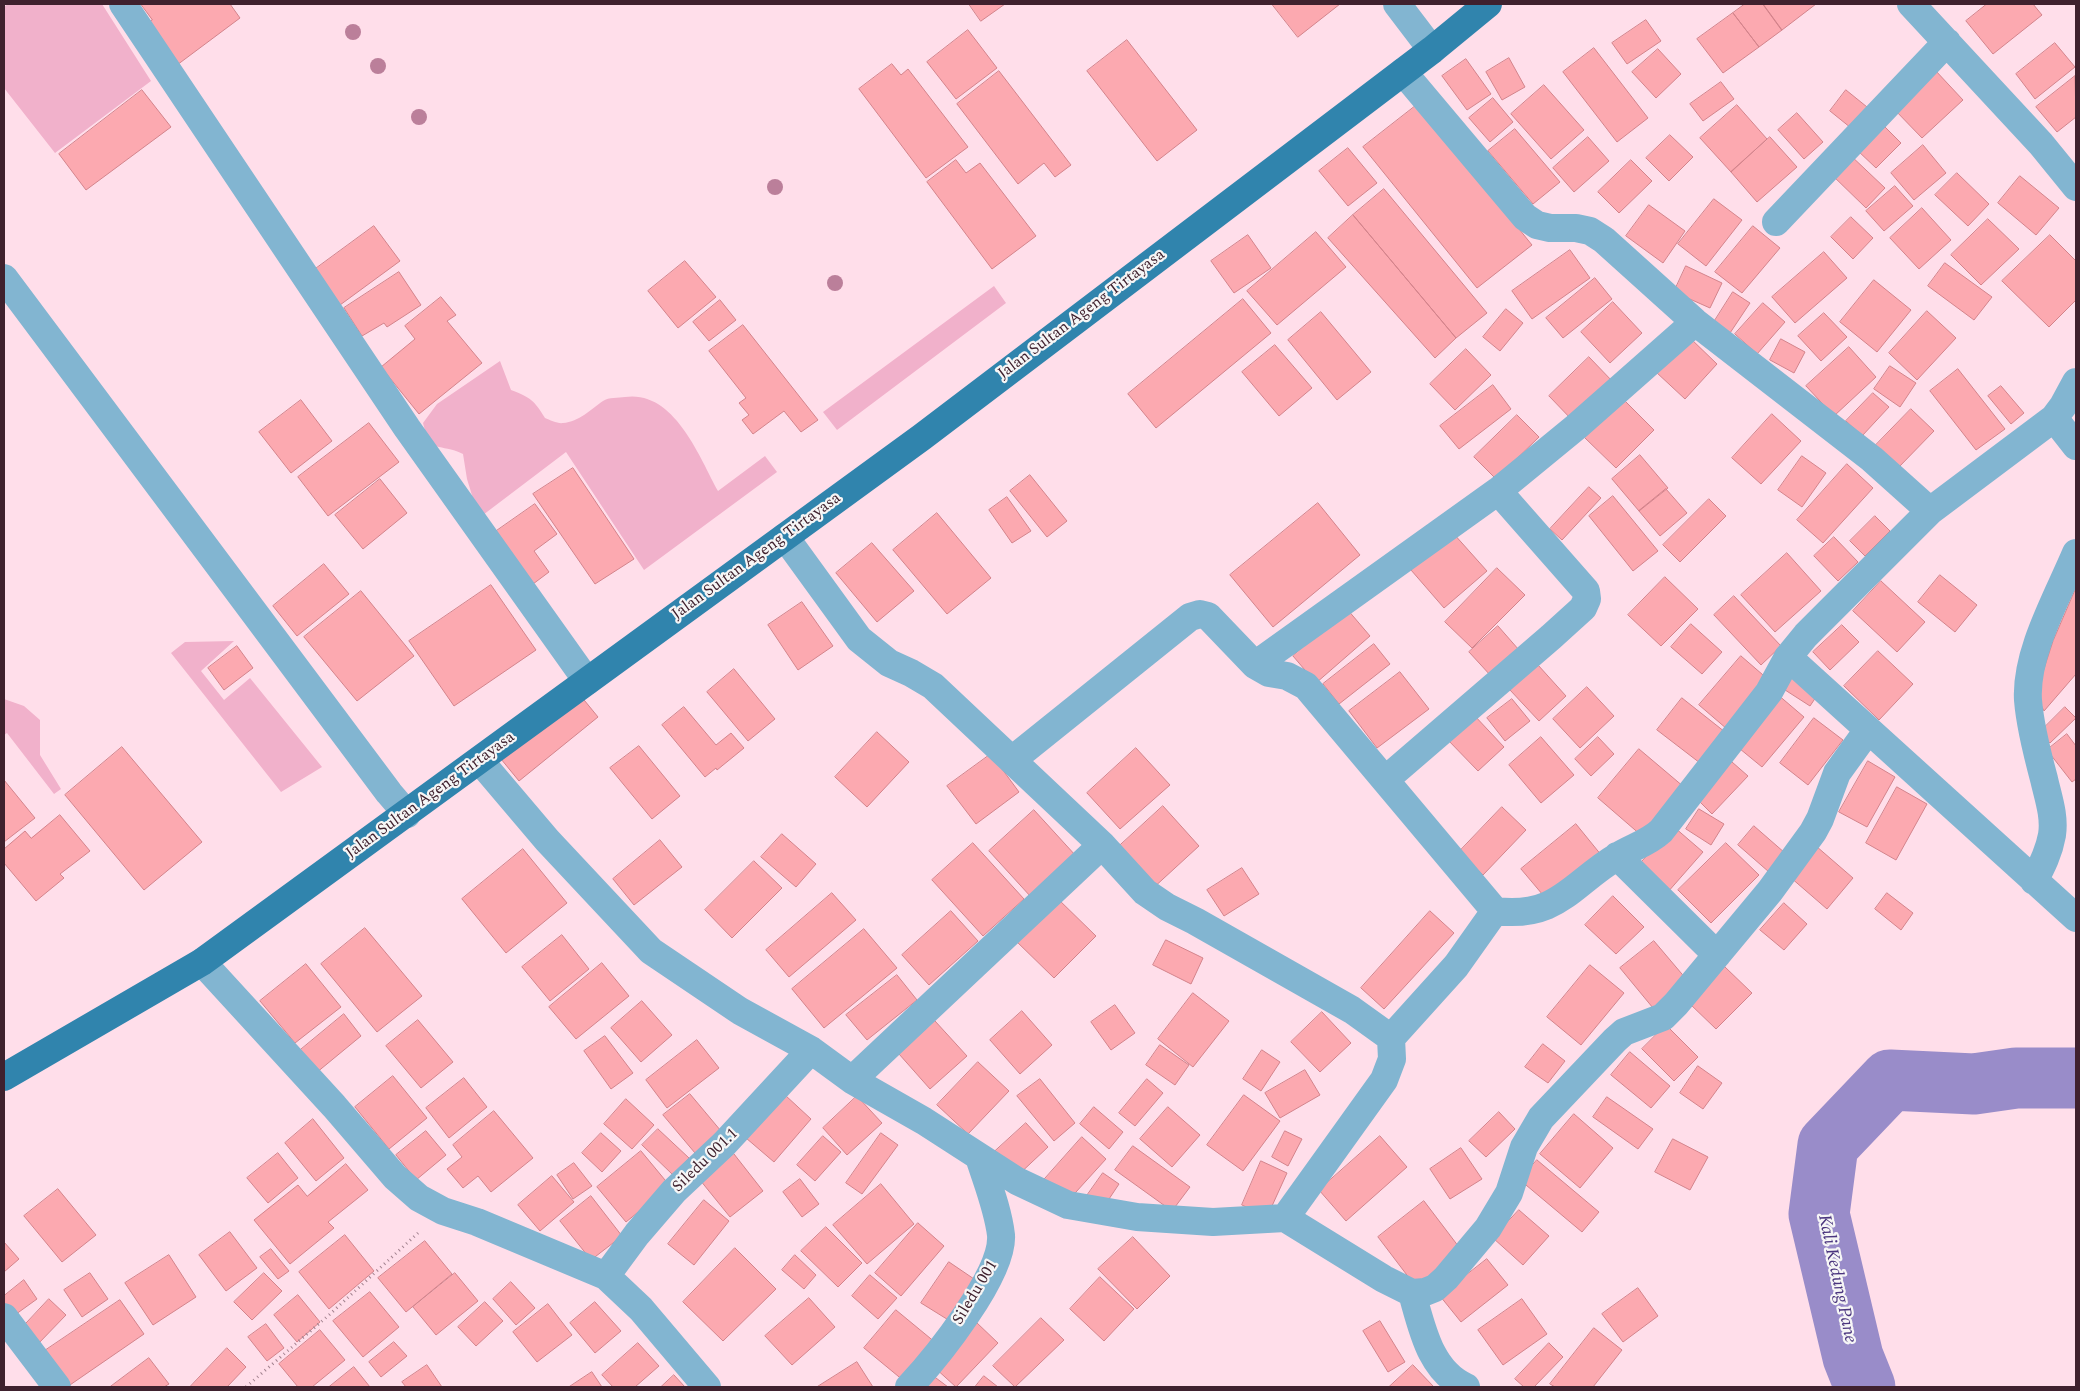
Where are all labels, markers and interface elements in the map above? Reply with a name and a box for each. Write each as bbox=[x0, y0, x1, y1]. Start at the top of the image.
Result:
street label: Jalan Sultan Ageng Tirtayasa bbox=[995, 246, 1169, 384]
street label: Jalan Sultan Ageng Tirtayasa bbox=[669, 489, 845, 625]
street label: Jalan Sultan Ageng Tirtayasa bbox=[343, 728, 519, 864]
street label: Siledu 001.1 bbox=[669, 1125, 743, 1197]
water label: Kali Kedung Pane bbox=[1812, 1213, 1860, 1345]
street label: Siledu 001 bbox=[949, 1257, 1003, 1329]

